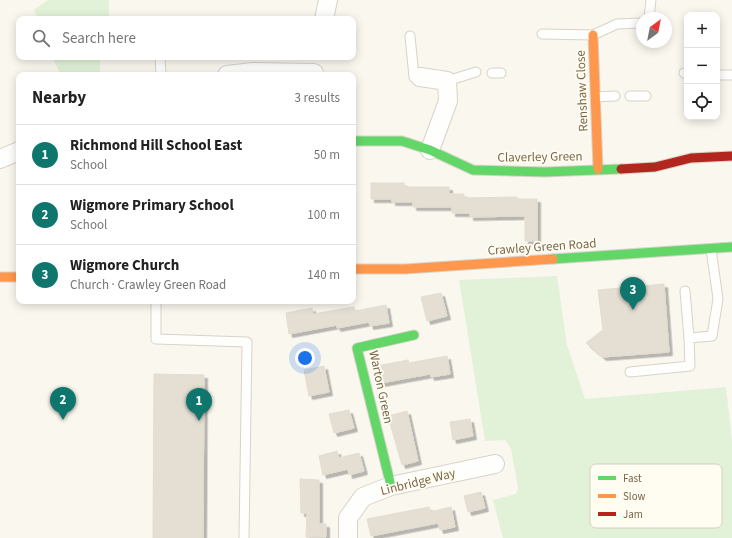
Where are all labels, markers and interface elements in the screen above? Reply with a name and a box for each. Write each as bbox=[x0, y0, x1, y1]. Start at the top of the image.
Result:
north arrow bbox=[636, 12, 672, 48]
map controls bbox=[684, 12, 720, 120]
button: + bbox=[684, 12, 720, 48]
search box bbox=[16, 16, 356, 60]
icon: search bbox=[30, 27, 52, 49]
text: Search here bbox=[62, 28, 136, 49]
button: − bbox=[684, 48, 720, 84]
street label: Renshaw Close bbox=[572, 50, 592, 132]
button: locate bbox=[684, 84, 720, 120]
text: Nearby bbox=[32, 86, 86, 110]
text: 3 results bbox=[295, 89, 340, 107]
text: Richmond Hill School East bbox=[70, 135, 242, 156]
text: 1 bbox=[42, 146, 48, 164]
text: 50 m bbox=[314, 146, 340, 164]
street label: Claverley Green bbox=[497, 147, 583, 167]
text: School bbox=[70, 156, 107, 174]
text: Wigmore Primary School bbox=[70, 195, 234, 216]
text: 2 bbox=[42, 206, 48, 224]
text: 100 m bbox=[307, 206, 340, 224]
text: School bbox=[70, 216, 107, 234]
street label: Crawley Green Road bbox=[487, 234, 597, 260]
text: Wigmore Church bbox=[70, 255, 179, 276]
text: 3 bbox=[42, 266, 48, 284]
text: 140 m bbox=[307, 266, 340, 284]
text: Church · Crawley Green Road bbox=[70, 276, 226, 294]
pin: 3 bbox=[620, 277, 646, 310]
your location bbox=[295, 348, 315, 368]
street label: Warton Green bbox=[364, 349, 398, 425]
pin: 2 bbox=[50, 387, 76, 420]
pin: 1 bbox=[186, 388, 212, 421]
street label: Linbridge Way bbox=[379, 464, 457, 500]
legend bbox=[590, 464, 722, 528]
text: Fast bbox=[623, 471, 642, 486]
text: Slow bbox=[623, 489, 646, 504]
text: Jam bbox=[623, 507, 643, 522]

